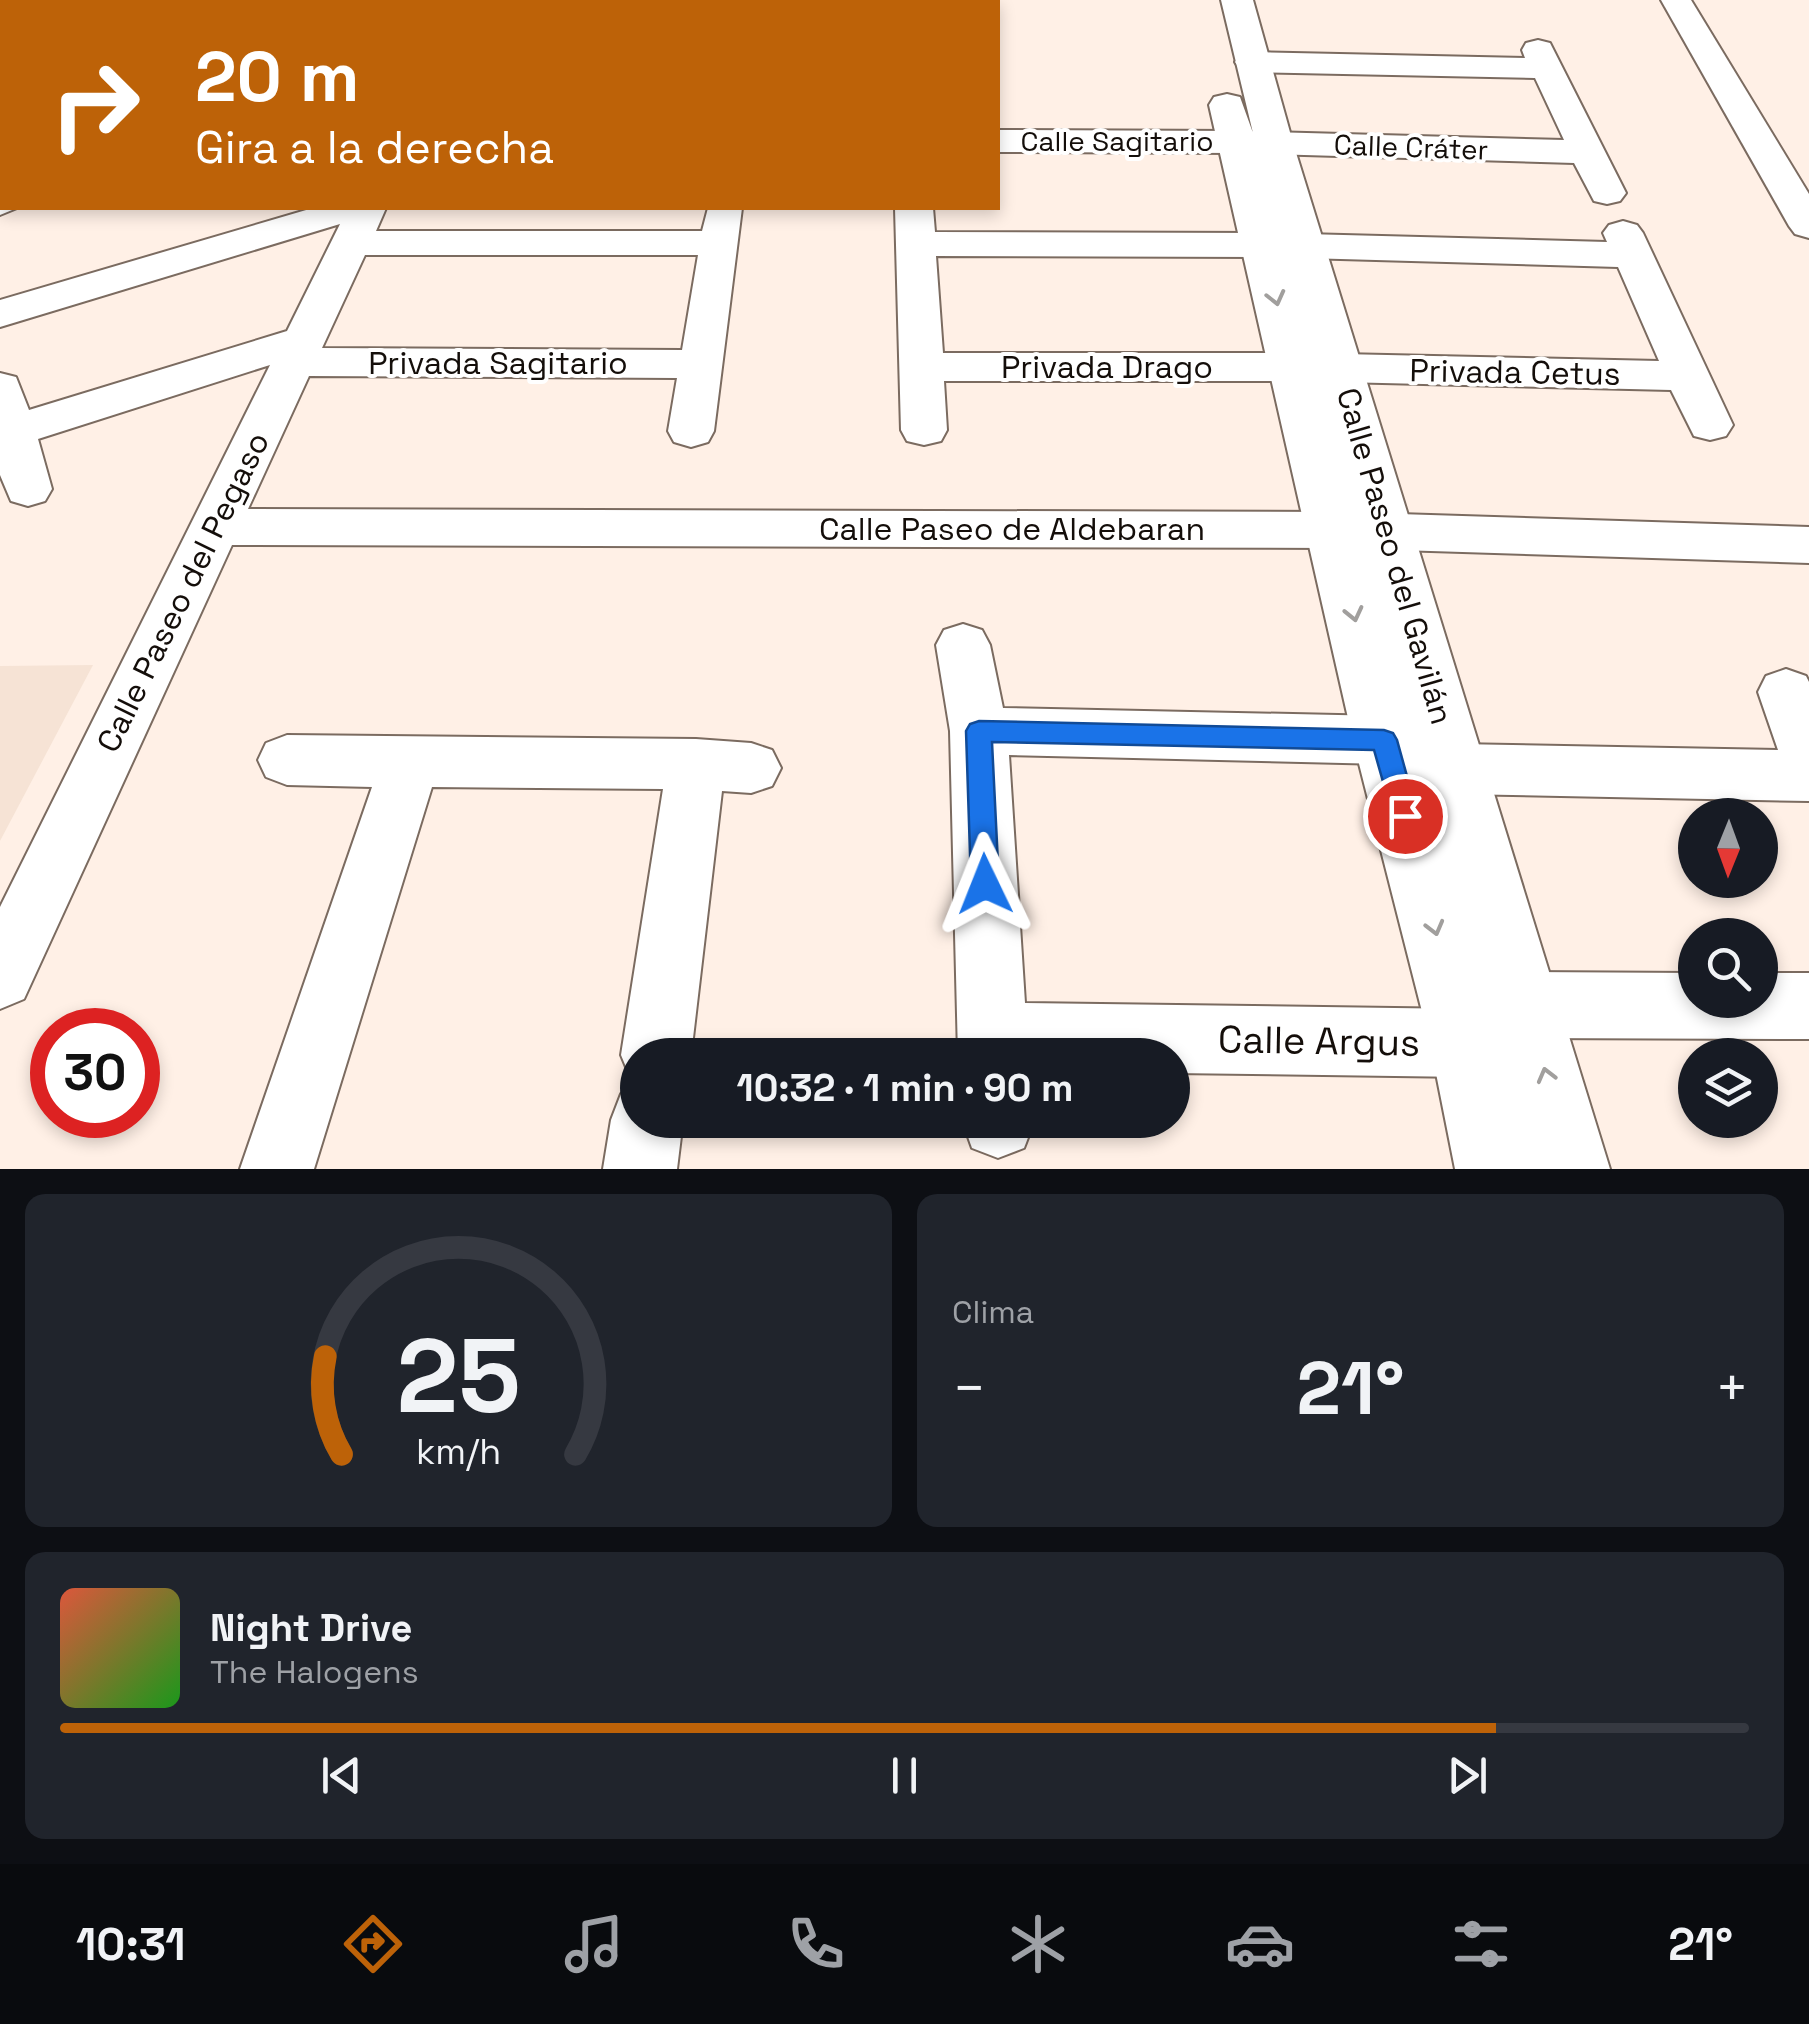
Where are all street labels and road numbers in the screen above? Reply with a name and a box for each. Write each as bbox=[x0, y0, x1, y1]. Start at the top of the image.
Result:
street label: Calle Sagitario bbox=[1021, 123, 1213, 159]
street label: Calle Cráter bbox=[1333, 126, 1489, 168]
street label: Privada Sagitario bbox=[368, 343, 628, 383]
street label: Privada Drago bbox=[1001, 347, 1213, 387]
street label: Privada Cetus bbox=[1409, 350, 1621, 394]
street label: Calle Paseo del Gavilán bbox=[1328, 383, 1462, 729]
street label: Calle Paseo del Pegaso bbox=[88, 425, 278, 759]
street label: Calle Paseo de Aldebaran bbox=[819, 509, 1205, 549]
street label: Calle Argus bbox=[1218, 1015, 1420, 1067]

